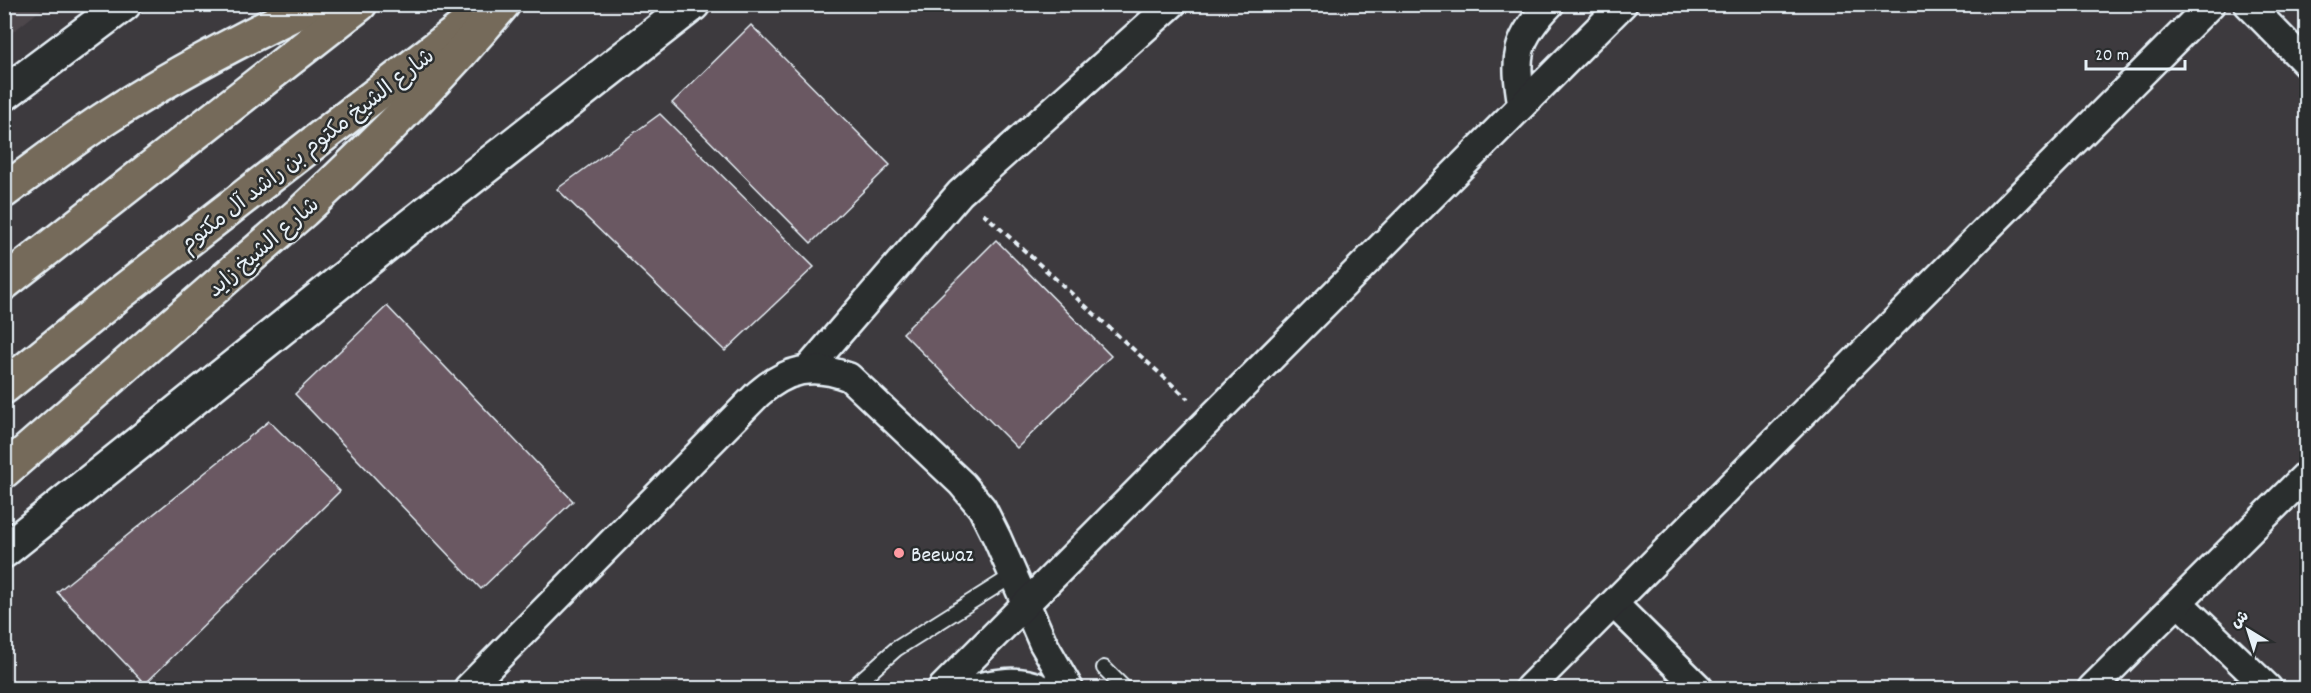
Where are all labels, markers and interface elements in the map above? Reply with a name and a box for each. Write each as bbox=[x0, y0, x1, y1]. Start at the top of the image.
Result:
scale bar bbox=[2086, 33, 2185, 71]
street label: شارع الشيخ مكتوم بن راشد آل مكتوم bbox=[174, 42, 442, 261]
text: 20 m bbox=[2095, 44, 2129, 69]
street label: شارع الشيخ زايد bbox=[201, 191, 327, 306]
place label: Beewaz bbox=[911, 541, 974, 572]
marker: Beewaz bbox=[892, 546, 906, 560]
north arrow bbox=[2218, 600, 2278, 660]
text: ش bbox=[2226, 606, 2254, 635]

